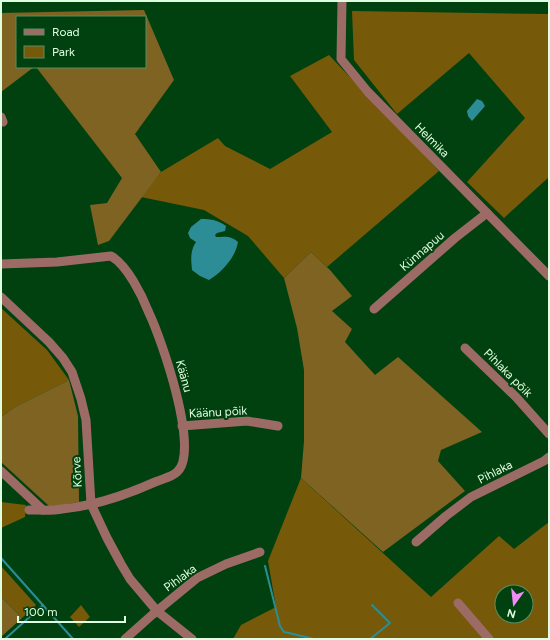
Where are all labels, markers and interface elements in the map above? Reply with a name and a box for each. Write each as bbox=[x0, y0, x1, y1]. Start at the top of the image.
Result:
legend bbox=[16, 16, 146, 68]
text: Road bbox=[52, 25, 80, 39]
text: Park bbox=[52, 45, 75, 59]
street label: Helmika bbox=[412, 120, 452, 160]
street label: Künnapuu bbox=[397, 228, 447, 274]
street label: Pihlaka põik bbox=[481, 346, 535, 400]
street label: Käänu bbox=[173, 358, 195, 394]
street label: Käänu põik bbox=[188, 403, 248, 421]
street label: Kõrve bbox=[69, 456, 85, 488]
street label: Pihlaka bbox=[475, 457, 515, 487]
street label: Pihlaka bbox=[161, 561, 199, 595]
north arrow bbox=[494, 584, 534, 624]
scale bar bbox=[18, 598, 125, 624]
text: 100 m bbox=[24, 605, 58, 619]
text: N bbox=[506, 606, 517, 621]

